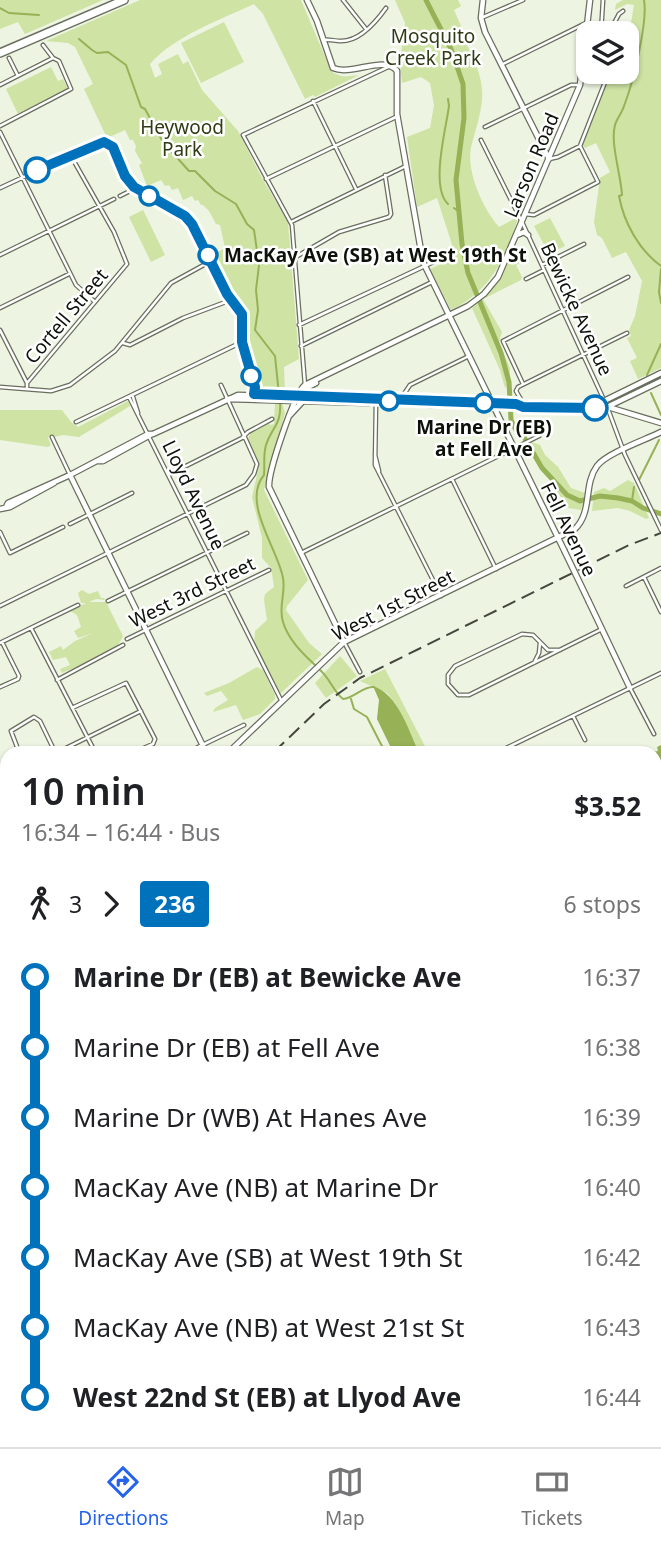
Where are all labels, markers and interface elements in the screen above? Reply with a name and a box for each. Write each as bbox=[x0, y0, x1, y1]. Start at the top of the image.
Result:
map controls bbox=[576, 21, 639, 84]
button: layers bbox=[576, 21, 639, 84]
park label: Mosquito Creek Park bbox=[385, 23, 481, 71]
street label: Larson Road bbox=[497, 109, 565, 221]
park label: Heywood Park bbox=[140, 114, 224, 162]
unlabelled marker bbox=[24, 157, 50, 183]
unlabelled marker bbox=[139, 186, 159, 206]
street label: Bewicke Avenue bbox=[535, 238, 619, 380]
place label: MacKay Ave (SB) at West 19th St bbox=[224, 242, 527, 268]
marker: MacKay Ave (SB) at West 19th St bbox=[198, 245, 218, 265]
street label: Cortell Street bbox=[19, 263, 114, 369]
unlabelled marker bbox=[241, 366, 261, 386]
unlabelled marker bbox=[379, 391, 399, 411]
marker: Marine Dr (EB) at Fell Ave bbox=[474, 393, 494, 413]
unlabelled marker bbox=[582, 395, 608, 421]
place label: Marine Dr (EB) at Fell Ave bbox=[416, 414, 552, 462]
street label: Lloyd Avenue bbox=[156, 436, 232, 554]
street label: Fell Avenue bbox=[535, 477, 603, 581]
street label: West 3rd Street bbox=[125, 550, 259, 634]
street label: West 1st Street bbox=[328, 563, 459, 647]
text: 10 min bbox=[21, 764, 146, 816]
text: $3.52 bbox=[574, 788, 641, 824]
text: 16:34 – 16:44 · Bus bbox=[21, 816, 220, 848]
icon: walk bbox=[21, 885, 59, 923]
icon: forward bbox=[92, 885, 130, 923]
text: 236 bbox=[154, 887, 195, 920]
text: 3 bbox=[69, 888, 82, 920]
text: 6 stops bbox=[563, 888, 641, 920]
text: Marine Dr (EB) at Bewicke Ave bbox=[73, 959, 461, 995]
text: 16:37 bbox=[582, 961, 641, 993]
text: Marine Dr (EB) at Fell Ave bbox=[73, 1029, 380, 1065]
text: 16:38 bbox=[582, 1031, 641, 1063]
text: Marine Dr (WB) At Hanes Ave bbox=[73, 1099, 427, 1135]
text: 16:39 bbox=[582, 1101, 641, 1133]
text: MacKay Ave (NB) at Marine Dr bbox=[73, 1169, 438, 1205]
text: 16:40 bbox=[582, 1171, 641, 1203]
text: MacKay Ave (SB) at West 19th St bbox=[73, 1239, 462, 1275]
text: 16:42 bbox=[582, 1241, 641, 1273]
text: MacKay Ave (NB) at West 21st St bbox=[73, 1309, 464, 1345]
text: 16:43 bbox=[582, 1311, 641, 1343]
text: West 22nd St (EB) at Llyod Ave bbox=[73, 1379, 461, 1415]
text: 16:44 bbox=[582, 1381, 641, 1413]
tab: Directions bbox=[78, 1463, 168, 1531]
tab: Map bbox=[325, 1463, 365, 1531]
tab: Tickets bbox=[521, 1463, 583, 1531]

